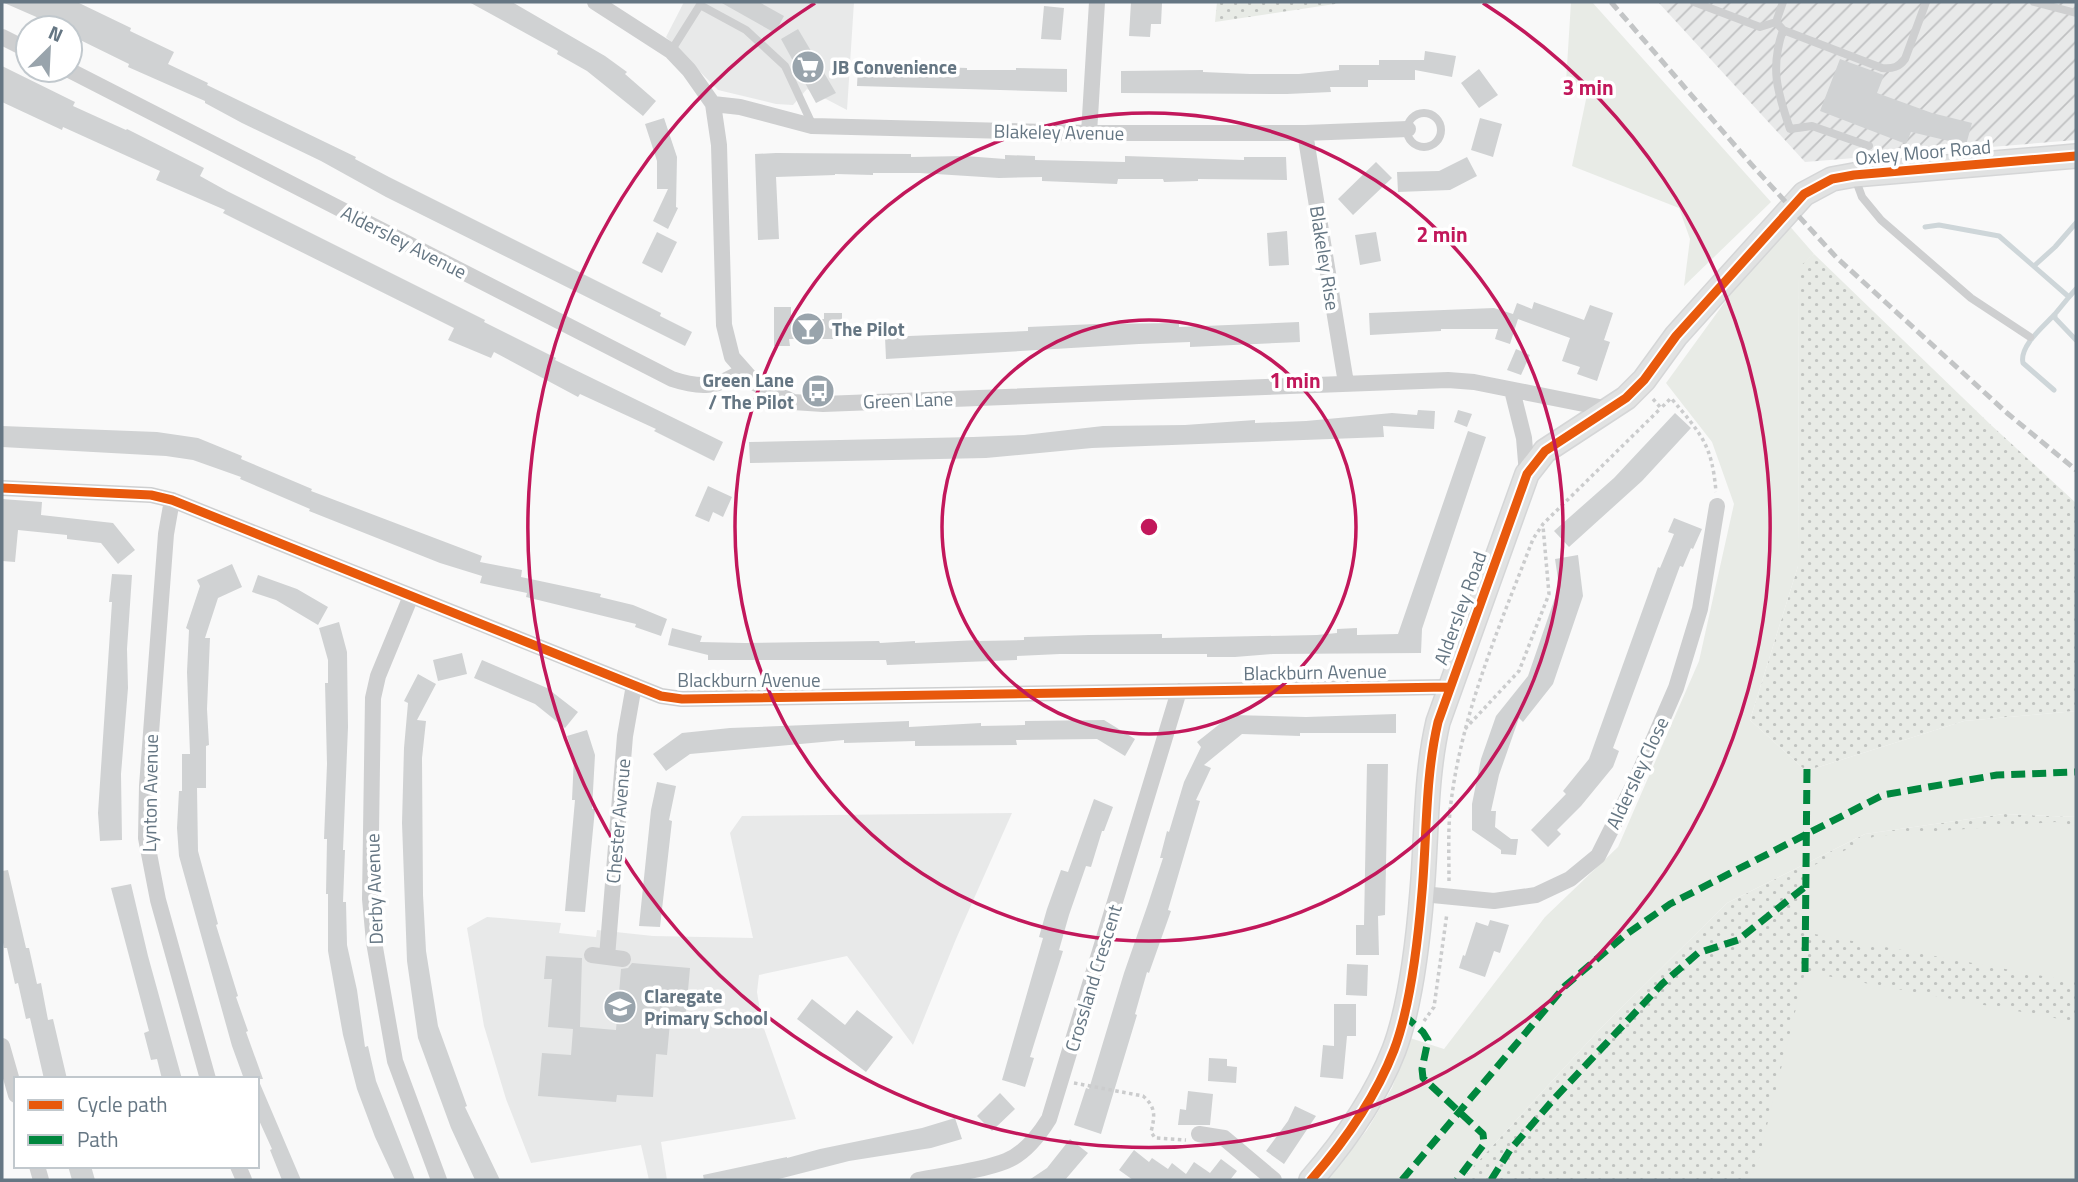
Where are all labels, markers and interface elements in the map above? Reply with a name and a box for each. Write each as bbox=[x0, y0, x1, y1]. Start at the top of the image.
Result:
north arrow bbox=[14, 14, 84, 84]
text: N bbox=[44, 17, 68, 49]
supermarket icon: JB Convenience bbox=[789, 48, 827, 86]
place label: JB Convenience bbox=[832, 52, 957, 81]
text: 3 min bbox=[1562, 71, 1614, 103]
street label: Blakeley Avenue bbox=[993, 116, 1125, 147]
street label: Oxley Moor Road bbox=[1854, 131, 1992, 172]
street label: Aldersley Avenue bbox=[336, 197, 472, 286]
street label: Blakeley Rise bbox=[1303, 204, 1348, 312]
text: 2 min bbox=[1416, 218, 1468, 250]
bar icon: The Pilot bbox=[789, 310, 827, 348]
place label: The Pilot bbox=[832, 314, 905, 343]
text: 1 min bbox=[1269, 364, 1321, 396]
place label: Green Lane / The Pilot bbox=[702, 365, 794, 416]
bus stop icon: Green Lane / The Pilot bbox=[799, 372, 837, 410]
street label: Green Lane bbox=[862, 383, 954, 416]
centre of rings bbox=[1137, 515, 1161, 539]
street label: Aldersley Road bbox=[1426, 547, 1494, 669]
street label: Blackburn Avenue bbox=[1243, 656, 1387, 687]
street label: Blackburn Avenue bbox=[677, 665, 821, 694]
street label: Aldersley Close bbox=[1598, 712, 1675, 834]
street label: Lynton Avenue bbox=[134, 734, 165, 852]
street label: Chester Avenue bbox=[598, 757, 637, 885]
street label: Derby Avenue bbox=[357, 833, 390, 945]
street label: Crossland Crescent bbox=[1056, 900, 1129, 1055]
place label: Claregate Primary School bbox=[644, 981, 768, 1032]
school or university icon: Claregate Primary School bbox=[601, 988, 639, 1026]
legend bbox=[14, 1077, 259, 1168]
text: Cycle path bbox=[77, 1088, 168, 1120]
text: Path bbox=[77, 1123, 119, 1155]

